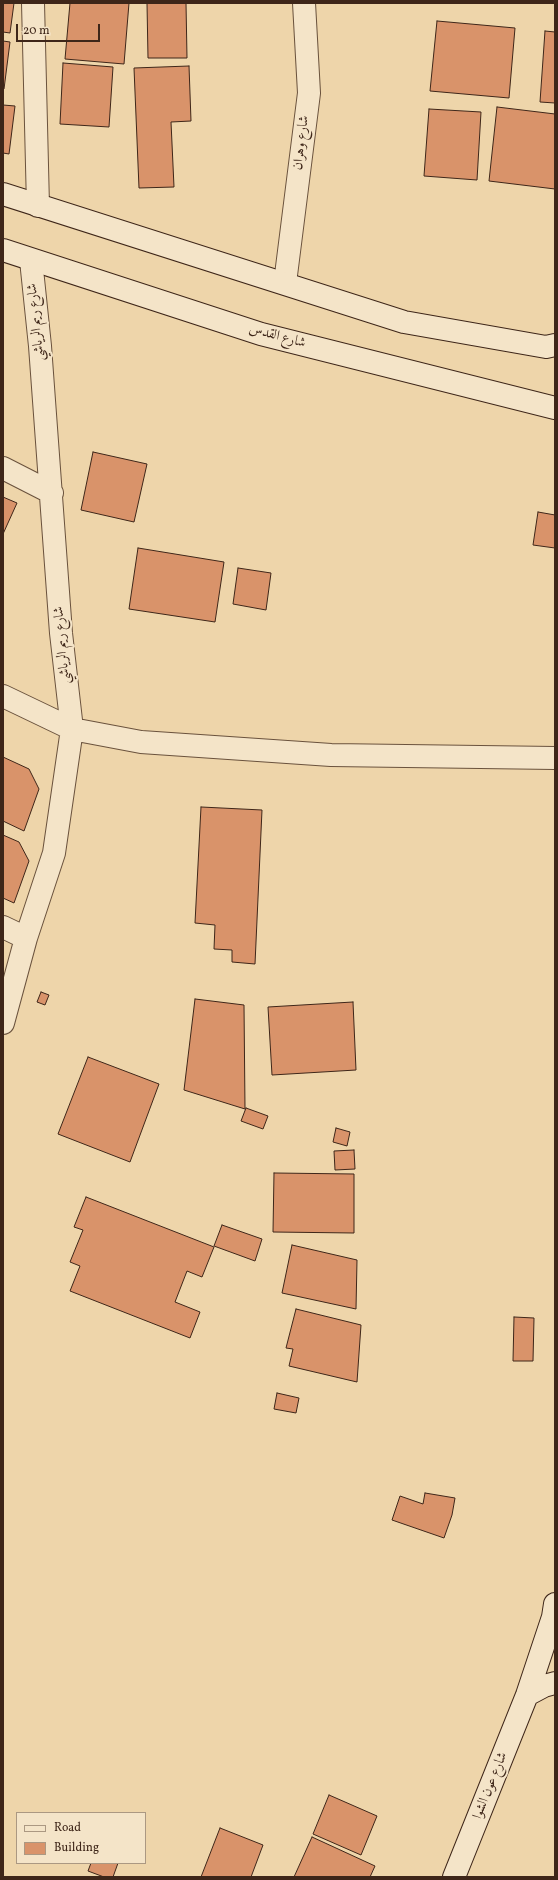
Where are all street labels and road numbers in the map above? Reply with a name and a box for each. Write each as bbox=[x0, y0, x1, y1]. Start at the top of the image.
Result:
street label: شارع وهران bbox=[290, 115, 314, 171]
street label: شارع ريم الرياشي bbox=[25, 282, 49, 362]
street label: شارع القدس bbox=[247, 321, 307, 353]
street label: شارع ريم الرياشي bbox=[51, 606, 75, 684]
street label: شارع عون الشوا bbox=[470, 1750, 512, 1822]

